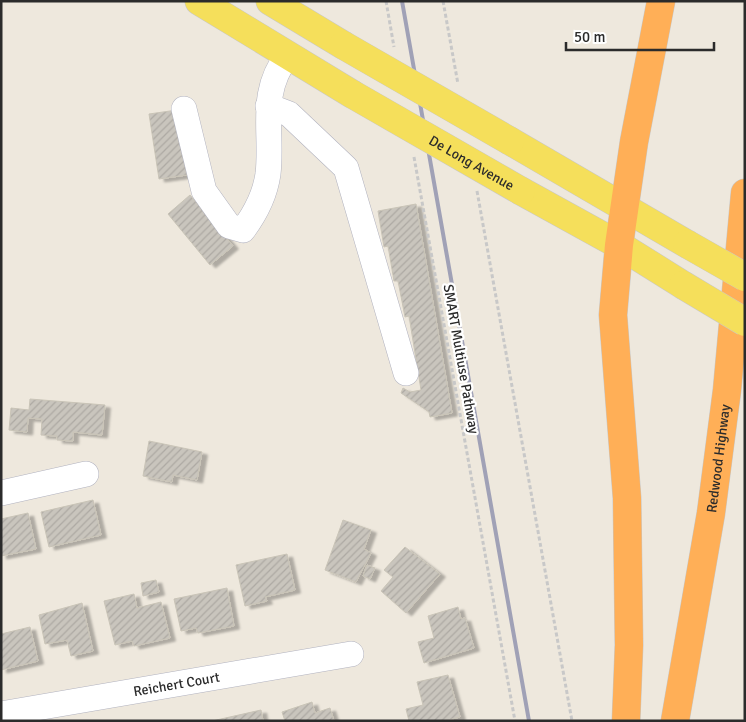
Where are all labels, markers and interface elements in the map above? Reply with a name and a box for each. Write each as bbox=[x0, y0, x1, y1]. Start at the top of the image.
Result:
scale bar bbox=[566, 20, 714, 52]
text: 50 m bbox=[574, 28, 605, 46]
street label: De Long Avenue bbox=[426, 132, 517, 194]
street label: SMART Multiuse Pathway bbox=[439, 283, 483, 436]
street label: Redwood Highway bbox=[703, 403, 734, 514]
street label: Reichert Court bbox=[132, 668, 221, 700]

